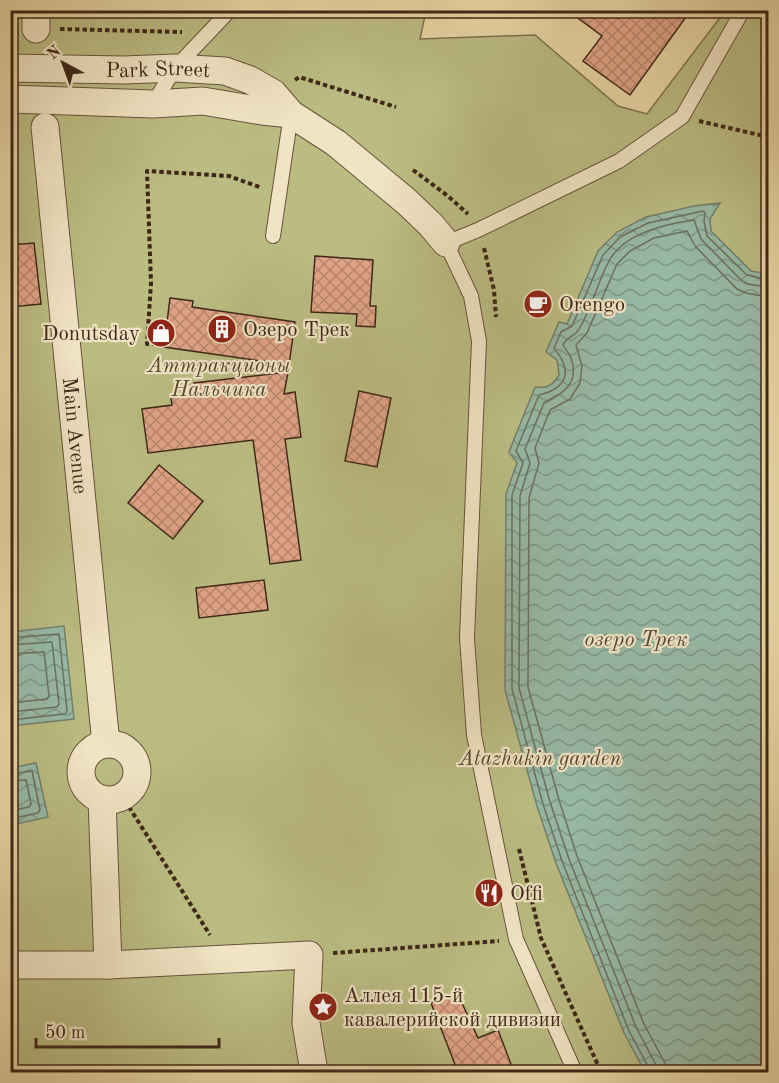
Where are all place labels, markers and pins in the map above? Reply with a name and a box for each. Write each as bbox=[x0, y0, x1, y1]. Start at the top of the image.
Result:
cafe icon: Orengo bbox=[522, 288, 554, 320]
place label: Orengo bbox=[559, 295, 625, 316]
building icon: Озеро Трек bbox=[206, 313, 238, 345]
shop icon: Donutsday bbox=[145, 317, 177, 349]
place label: Озеро Трек bbox=[243, 320, 350, 341]
place label: Donutsday bbox=[42, 324, 140, 345]
restaurant icon: Offi bbox=[473, 877, 505, 909]
place label: Offi bbox=[510, 884, 543, 905]
place label: Аллея 115-й кавалерийской дивизии bbox=[344, 986, 561, 1031]
place icon: Аллея 115-й кавалерийской дивизии bbox=[307, 991, 339, 1023]

